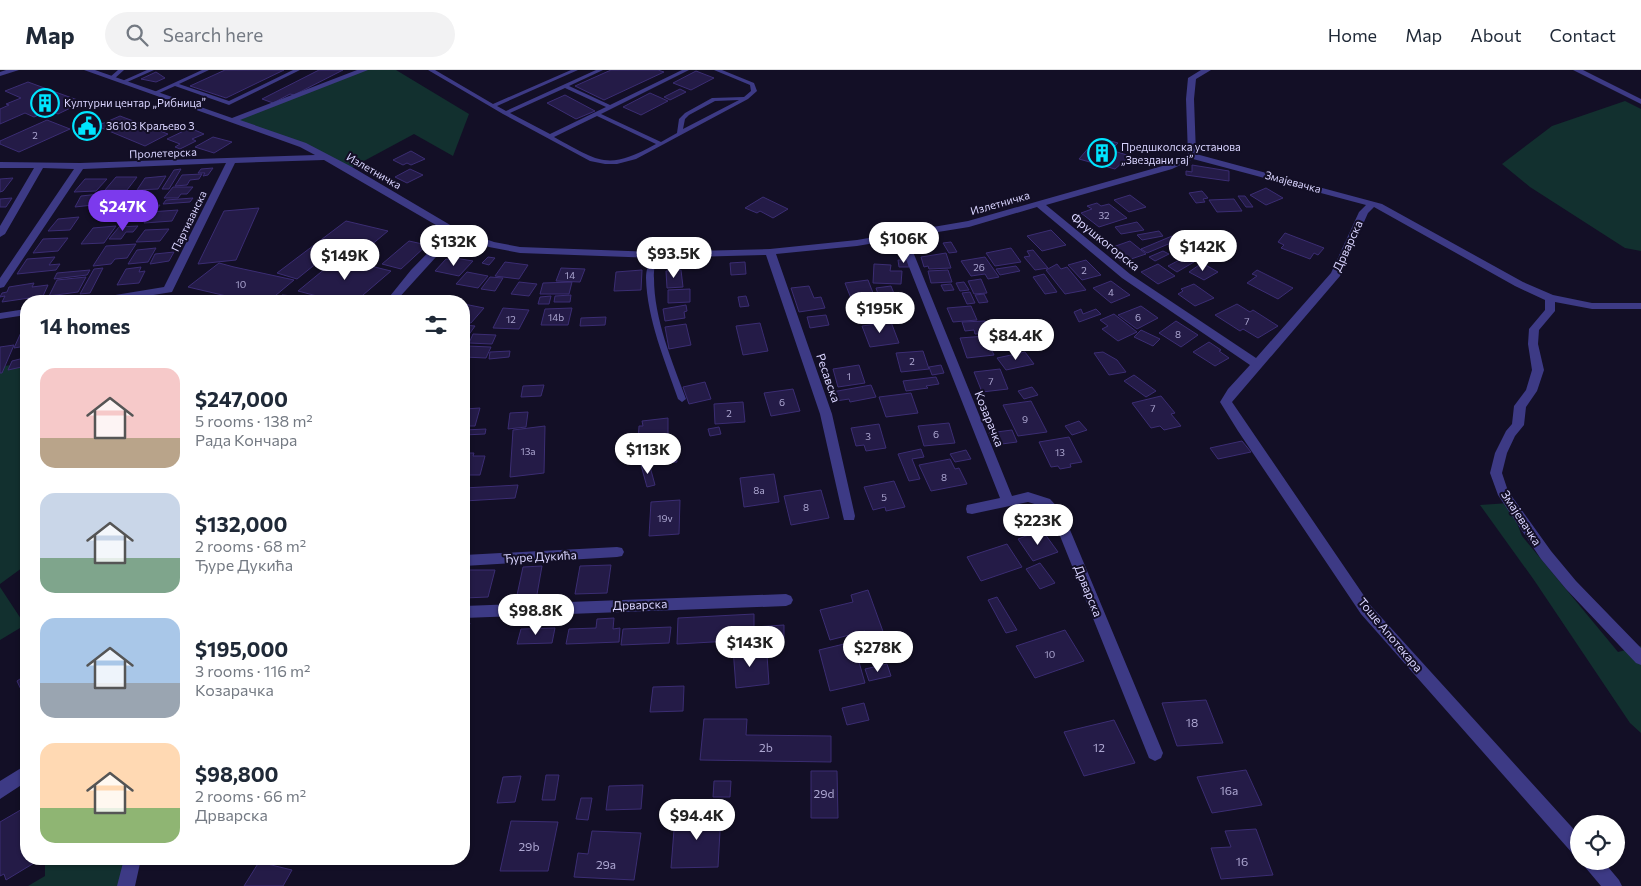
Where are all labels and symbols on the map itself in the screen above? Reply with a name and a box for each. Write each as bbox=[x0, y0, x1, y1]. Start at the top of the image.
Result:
building icon: Културни центар „Рибница” bbox=[30, 88, 60, 118]
place label: Културни центар „Рибница” bbox=[64, 96, 206, 109]
public building icon: 36103 Краљево 3 bbox=[72, 111, 102, 141]
place label: 36103 Краљево 3 bbox=[106, 119, 195, 132]
house number: 2 bbox=[32, 129, 38, 141]
building icon: Предшколска установа „Звездани гај” bbox=[1087, 138, 1117, 168]
place label: Предшколска установа „Звездани гај” bbox=[1121, 140, 1241, 166]
street label: Пролетерска bbox=[129, 145, 197, 160]
street label: Излетничка bbox=[345, 150, 404, 191]
street label: Змајевачка bbox=[1264, 168, 1323, 195]
street label: Партизанска bbox=[168, 188, 209, 253]
street label: Излетничка bbox=[969, 188, 1031, 217]
pin: $247K bbox=[88, 190, 158, 232]
street label: Фрушкогорска bbox=[1068, 209, 1143, 273]
house number: 32 bbox=[1098, 209, 1110, 221]
street label: Дрварска bbox=[1329, 218, 1365, 273]
pin: $106K bbox=[869, 222, 939, 264]
pin: $132K bbox=[419, 224, 489, 267]
pin: $142K bbox=[1168, 230, 1238, 272]
pin: $93.5K bbox=[633, 236, 715, 279]
pin: $149K bbox=[310, 238, 380, 281]
house number: 26 bbox=[973, 261, 985, 273]
house number: 2 bbox=[1081, 264, 1087, 276]
house number: 14 bbox=[565, 269, 575, 281]
house number: 10 bbox=[236, 278, 246, 290]
house number: 4 bbox=[1108, 286, 1114, 298]
pin: $195K bbox=[845, 292, 915, 334]
house number: 14b bbox=[548, 311, 564, 323]
house number: 6 bbox=[1135, 311, 1141, 323]
house number: 12 bbox=[506, 313, 516, 325]
house number: 7 bbox=[1244, 315, 1250, 327]
pin: $84.4K bbox=[975, 318, 1057, 361]
house number: 8 bbox=[1175, 328, 1181, 340]
street label: Ресавска bbox=[814, 351, 844, 404]
house number: 2 bbox=[909, 355, 915, 367]
house number: 1 bbox=[847, 370, 851, 382]
house number: 7 bbox=[988, 375, 994, 387]
street label: Козарачка bbox=[972, 389, 1007, 449]
house number: 6 bbox=[779, 396, 785, 408]
house number: 7 bbox=[1150, 402, 1156, 414]
house number: 2 bbox=[726, 407, 732, 419]
house number: 9 bbox=[1022, 413, 1028, 425]
house number: 6 bbox=[933, 428, 939, 440]
house number: 3 bbox=[865, 430, 871, 442]
pin: $113K bbox=[613, 432, 683, 475]
house number: 13a bbox=[520, 445, 536, 457]
house number: 13 bbox=[1055, 446, 1065, 458]
house number: 8 bbox=[941, 471, 947, 483]
house number: 8a bbox=[753, 484, 765, 496]
street label: Змајевачка bbox=[1499, 487, 1545, 548]
house number: 5 bbox=[881, 491, 887, 503]
house number: 8 bbox=[803, 501, 809, 513]
pin: $223K bbox=[1003, 504, 1073, 546]
house number: 19v bbox=[657, 512, 673, 524]
street label: Ђуре Дукића bbox=[503, 547, 577, 565]
street label: Дрварска bbox=[1072, 563, 1106, 619]
pin: $98.8K bbox=[495, 594, 577, 636]
street label: Тоше Апотекара bbox=[1356, 594, 1426, 674]
street label: Дрварска bbox=[612, 596, 667, 612]
pin: $143K bbox=[715, 626, 785, 668]
pin: $278K bbox=[843, 630, 913, 673]
house number: 10 bbox=[1045, 648, 1055, 660]
house number: 18 bbox=[1186, 715, 1198, 729]
house number: 2b bbox=[759, 740, 773, 754]
house number: 12 bbox=[1093, 740, 1105, 754]
house number: 16a bbox=[1220, 783, 1238, 797]
house number: 29d bbox=[814, 786, 834, 800]
pin: $94.4K bbox=[656, 798, 738, 841]
house number: 29b bbox=[518, 839, 540, 853]
house number: 16 bbox=[1236, 854, 1248, 868]
house number: 29a bbox=[596, 857, 616, 871]

